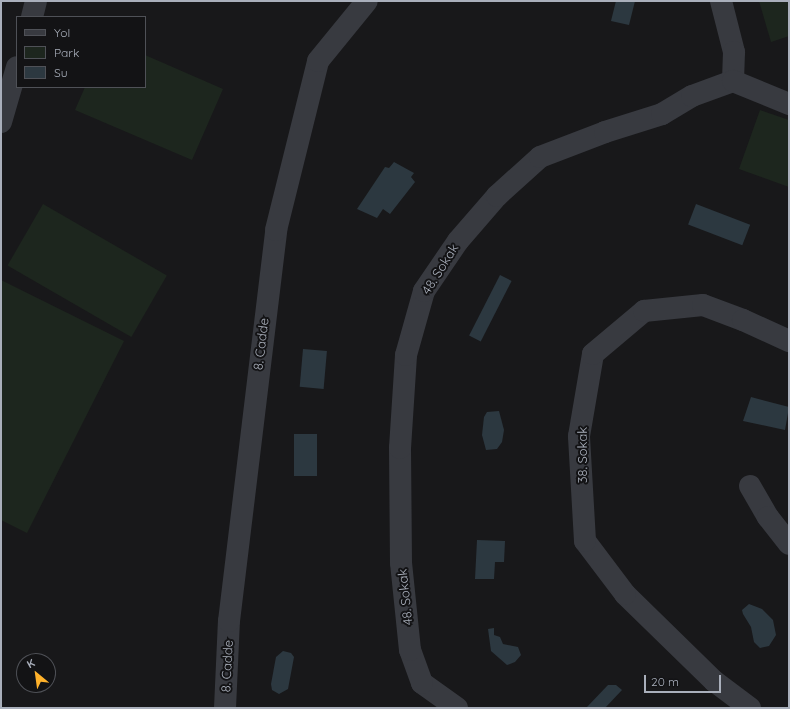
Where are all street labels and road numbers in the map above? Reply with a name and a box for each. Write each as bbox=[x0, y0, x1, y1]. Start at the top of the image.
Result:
street label: 48. Sokak bbox=[418, 241, 462, 297]
street label: 8. Cadde bbox=[250, 317, 272, 371]
street label: 38. Sokak bbox=[574, 427, 590, 483]
street label: 48. Sokak bbox=[394, 568, 416, 626]
street label: 8. Cadde bbox=[218, 639, 236, 693]

